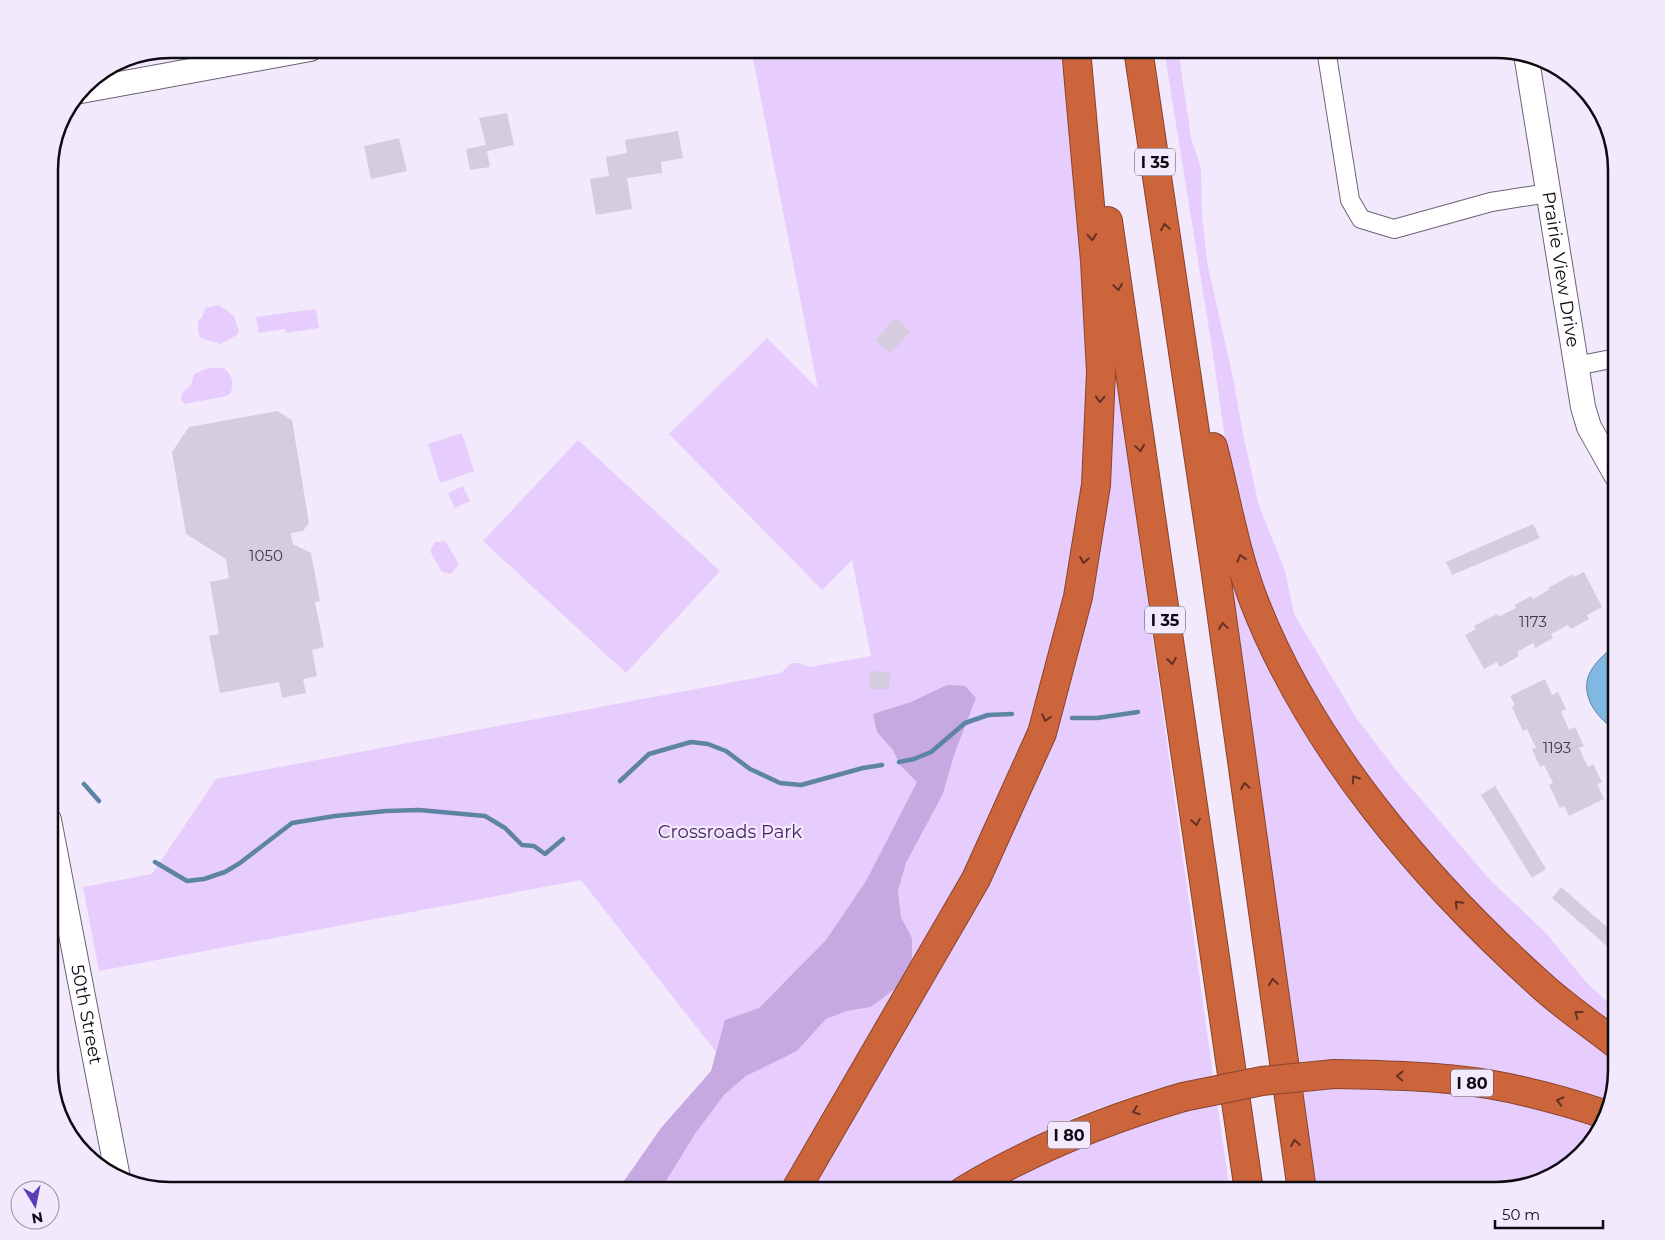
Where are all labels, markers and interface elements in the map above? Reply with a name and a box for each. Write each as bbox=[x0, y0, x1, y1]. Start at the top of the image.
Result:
road number: I 35 bbox=[1135, 148, 1175, 176]
street label: Prairie View Drive bbox=[1537, 190, 1584, 349]
one-way arrow bbox=[1160, 223, 1171, 231]
one-way arrow bbox=[1087, 233, 1098, 241]
one-way arrow bbox=[1112, 284, 1123, 292]
one-way arrow bbox=[1094, 395, 1105, 403]
one-way arrow bbox=[1134, 445, 1145, 453]
house number: 1050 bbox=[249, 546, 283, 565]
one-way arrow bbox=[1237, 555, 1247, 563]
one-way arrow bbox=[1079, 557, 1090, 565]
road number: I 35 bbox=[1145, 606, 1185, 634]
house number: 1173 bbox=[1519, 612, 1547, 631]
one-way arrow bbox=[1218, 621, 1229, 629]
one-way arrow bbox=[1166, 657, 1176, 665]
one-way arrow bbox=[1041, 714, 1052, 723]
house number: 1193 bbox=[1543, 738, 1571, 757]
one-way arrow bbox=[1352, 775, 1361, 785]
one-way arrow bbox=[1241, 782, 1251, 791]
one-way arrow bbox=[1190, 817, 1200, 826]
park label: Crossroads Park bbox=[658, 821, 802, 843]
one-way arrow bbox=[1455, 901, 1464, 910]
street label: 50th Street bbox=[66, 963, 107, 1066]
one-way arrow bbox=[1268, 978, 1279, 986]
one-way arrow bbox=[1574, 1011, 1584, 1020]
one-way arrow bbox=[1396, 1070, 1404, 1081]
road number: I 80 bbox=[1451, 1070, 1493, 1096]
one-way arrow bbox=[1556, 1096, 1565, 1107]
one-way arrow bbox=[1133, 1105, 1141, 1115]
road number: I 80 bbox=[1048, 1122, 1090, 1148]
one-way arrow bbox=[1290, 1139, 1301, 1147]
north arrow bbox=[10, 1180, 60, 1230]
scale bar bbox=[1495, 1198, 1602, 1230]
text: 50 m bbox=[1502, 1205, 1540, 1224]
text: N bbox=[30, 1208, 44, 1228]

